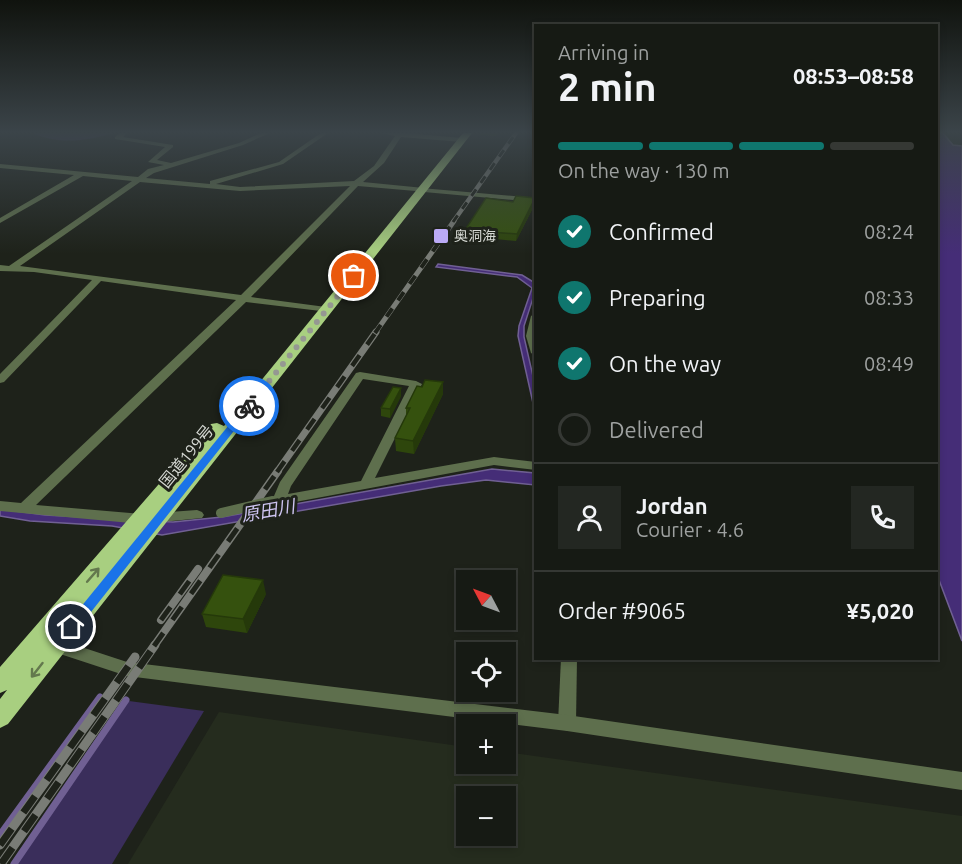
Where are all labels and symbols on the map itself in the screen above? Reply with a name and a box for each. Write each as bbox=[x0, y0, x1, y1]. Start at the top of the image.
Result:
marker: 奥洞海 bbox=[432, 227, 450, 245]
place label: 奥洞海 bbox=[454, 228, 496, 244]
pin bbox=[328, 250, 379, 301]
courier bbox=[219, 376, 279, 436]
street label: 国道199号 bbox=[155, 421, 217, 491]
water label: 原田川 bbox=[240, 495, 298, 525]
one-way arrow bbox=[86, 568, 100, 583]
north arrow bbox=[456, 570, 516, 630]
pin bbox=[45, 601, 96, 652]
one-way arrow bbox=[30, 662, 43, 678]

